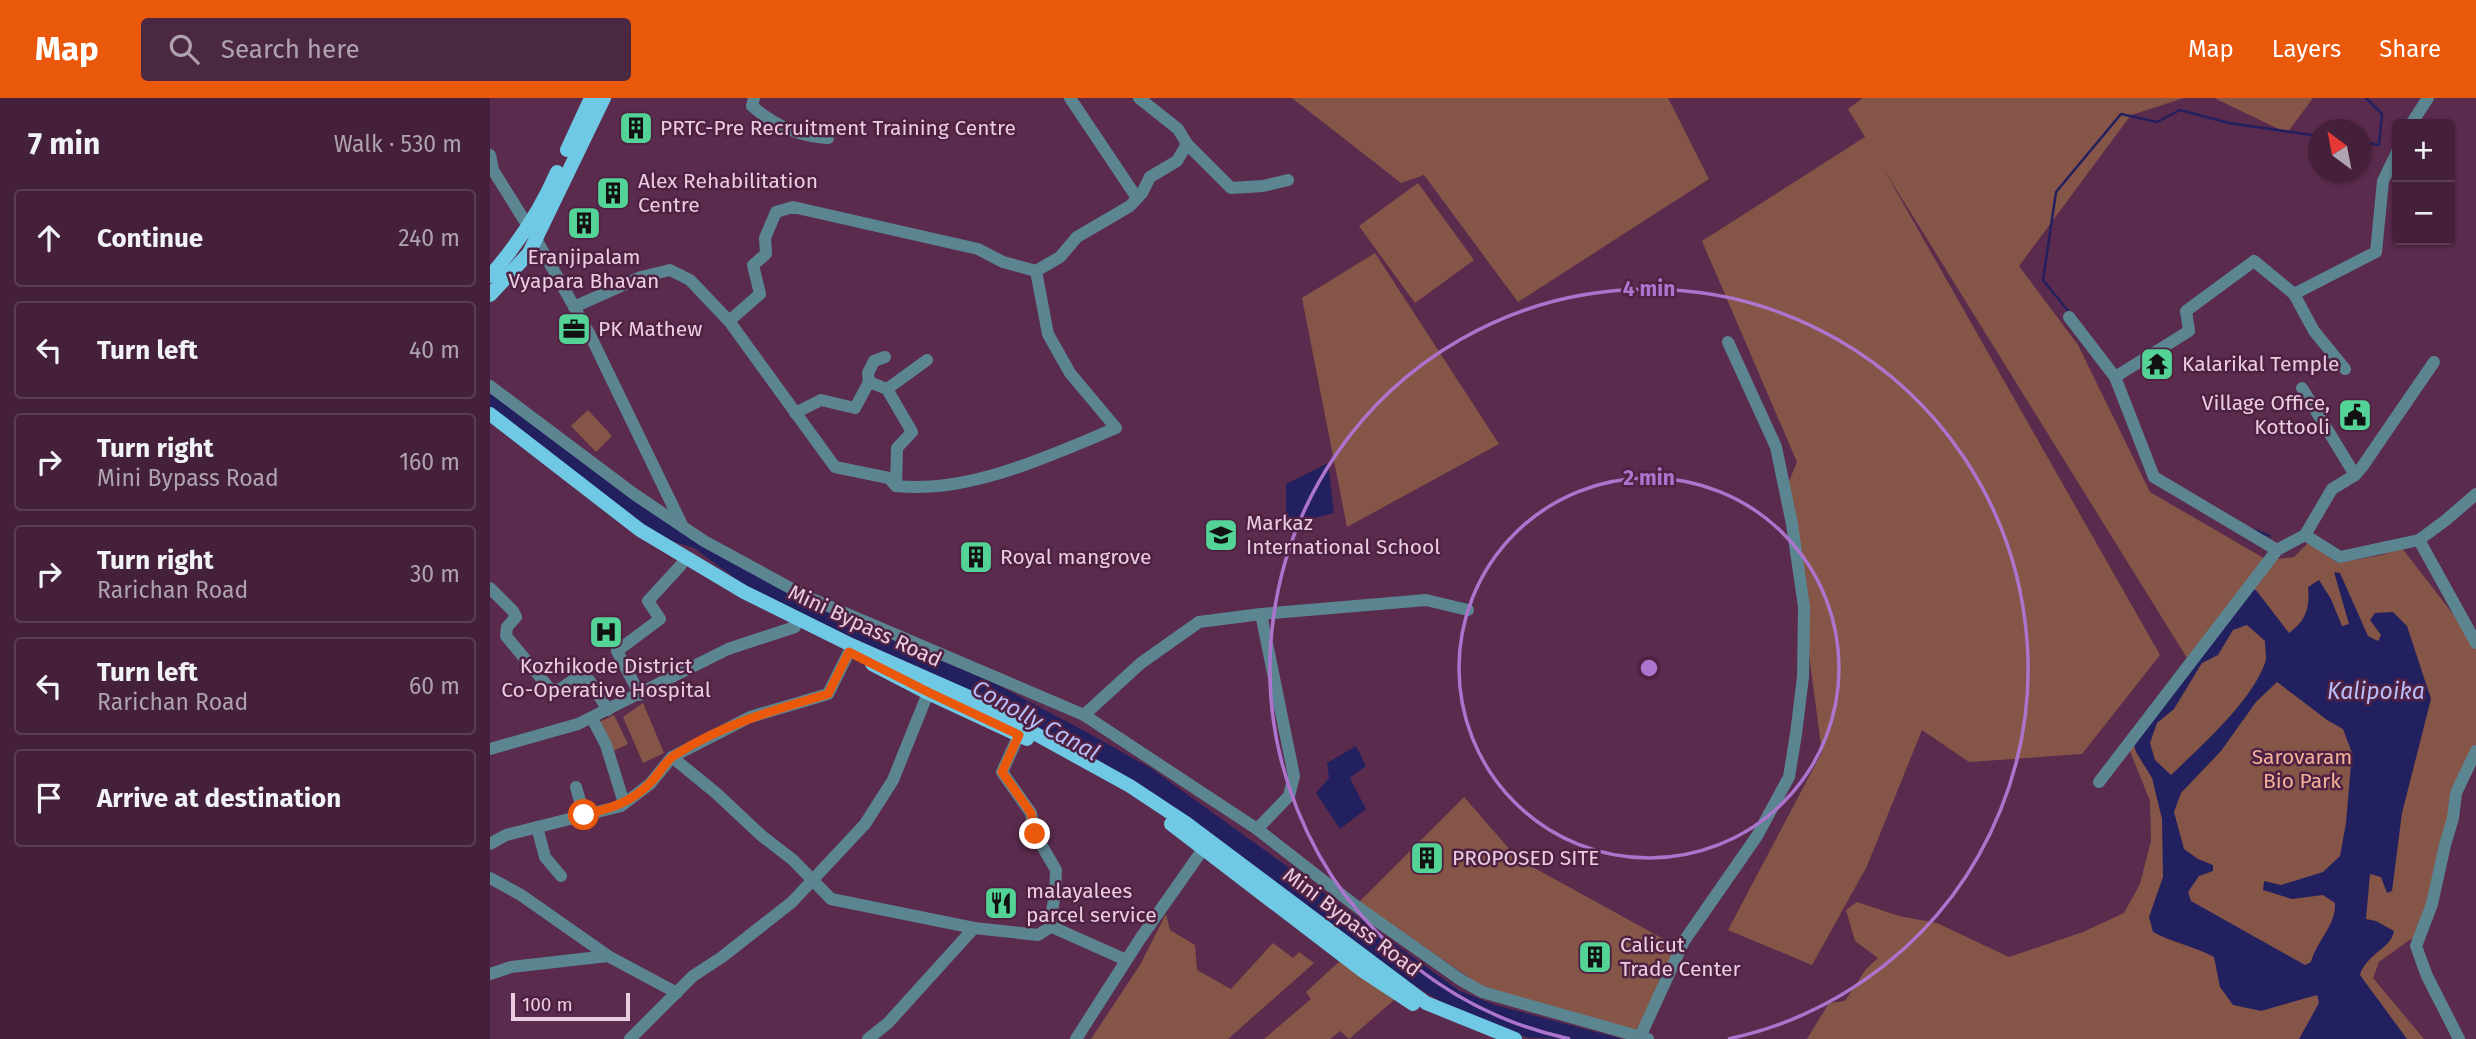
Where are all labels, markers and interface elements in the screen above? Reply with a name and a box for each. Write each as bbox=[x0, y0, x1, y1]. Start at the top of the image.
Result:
search box bbox=[141, 18, 631, 81]
text: Map bbox=[35, 29, 99, 69]
icon: search bbox=[165, 30, 203, 68]
text: Search here bbox=[221, 34, 360, 65]
text: Map bbox=[2188, 35, 2234, 63]
text: Layers bbox=[2272, 35, 2341, 63]
text: Share bbox=[2379, 35, 2441, 63]
building icon: PRTC-Pre Recruitment Training Centre bbox=[617, 109, 655, 147]
place label: PRTC-Pre Recruitment Training Centre bbox=[660, 115, 1016, 141]
north arrow bbox=[2308, 119, 2371, 182]
map controls bbox=[2392, 119, 2455, 245]
button: + bbox=[2392, 119, 2455, 182]
text: 7 min bbox=[28, 126, 100, 162]
text: Walk · 530 m bbox=[334, 130, 462, 158]
place label: Alex Rehabilitation Centre bbox=[638, 168, 818, 218]
building icon: Alex Rehabilitation Centre bbox=[594, 174, 632, 212]
button: − bbox=[2392, 182, 2455, 245]
building icon: Eranjipalam Vyapara Bhavan bbox=[565, 204, 603, 242]
icon: ahead bbox=[30, 219, 68, 257]
text: Continue bbox=[97, 223, 203, 254]
text: 240 m bbox=[398, 224, 460, 252]
place label: Eranjipalam Vyapara Bhavan bbox=[509, 244, 659, 294]
text: 4 min bbox=[1623, 276, 1675, 302]
office icon: PK Mathew bbox=[555, 310, 593, 348]
place label: PK Mathew bbox=[598, 316, 702, 342]
icon: left bbox=[30, 331, 68, 369]
text: Turn left bbox=[97, 335, 198, 366]
text: 40 m bbox=[409, 336, 460, 364]
temple icon: Kalarikal Temple bbox=[2138, 345, 2176, 383]
place label: Kalarikal Temple bbox=[2182, 351, 2339, 377]
place label: Village Office, Kottooli bbox=[2202, 390, 2330, 440]
public building icon: Village Office, Kottooli bbox=[2336, 396, 2374, 434]
text: Turn right bbox=[97, 433, 214, 464]
icon: right bbox=[30, 443, 68, 481]
text: 160 m bbox=[399, 448, 460, 476]
text: Mini Bypass Road bbox=[97, 464, 279, 492]
text: 2 min bbox=[1623, 465, 1675, 491]
place label: Markaz International School bbox=[1246, 510, 1441, 560]
school or university icon: Markaz International School bbox=[1202, 516, 1240, 554]
building icon: Royal mangrove bbox=[957, 538, 995, 576]
place label: Royal mangrove bbox=[1000, 544, 1152, 570]
text: Turn right bbox=[97, 545, 214, 576]
icon: right bbox=[30, 555, 68, 593]
text: 30 m bbox=[410, 560, 460, 588]
text: Rarichan Road bbox=[97, 576, 248, 604]
street label: Mini Bypass Road bbox=[784, 579, 946, 673]
hospital icon: Kozhikode District Co-Operative Hospital bbox=[587, 613, 625, 651]
place label: Kozhikode District Co-Operative Hospital bbox=[501, 653, 711, 703]
centre of rings bbox=[1637, 656, 1661, 680]
text: Turn left bbox=[97, 657, 198, 688]
icon: left bbox=[30, 667, 68, 705]
text: 60 m bbox=[409, 672, 460, 700]
water label: Conolly Canal bbox=[968, 674, 1104, 766]
water label: Kalipoika bbox=[2327, 677, 2425, 705]
text: Rarichan Road bbox=[97, 688, 248, 716]
park label: Sarovaram Bio Park bbox=[2252, 744, 2352, 794]
icon: arrive bbox=[30, 779, 68, 817]
text: Arrive at destination bbox=[97, 783, 341, 814]
route start bbox=[568, 799, 599, 830]
route end bbox=[1019, 818, 1050, 849]
building icon: PROPOSED SITE bbox=[1408, 839, 1446, 877]
place label: PROPOSED SITE bbox=[1452, 845, 1599, 871]
street label: Mini Bypass Road bbox=[1278, 862, 1426, 982]
place label: malayalees parcel service bbox=[1026, 878, 1157, 928]
restaurant icon: malayalees parcel service bbox=[982, 884, 1020, 922]
place label: Calicut Trade Center bbox=[1620, 932, 1741, 982]
building icon: Calicut Trade Center bbox=[1576, 938, 1614, 976]
scale bar bbox=[511, 990, 630, 1022]
text: 100 m bbox=[522, 993, 573, 1016]

